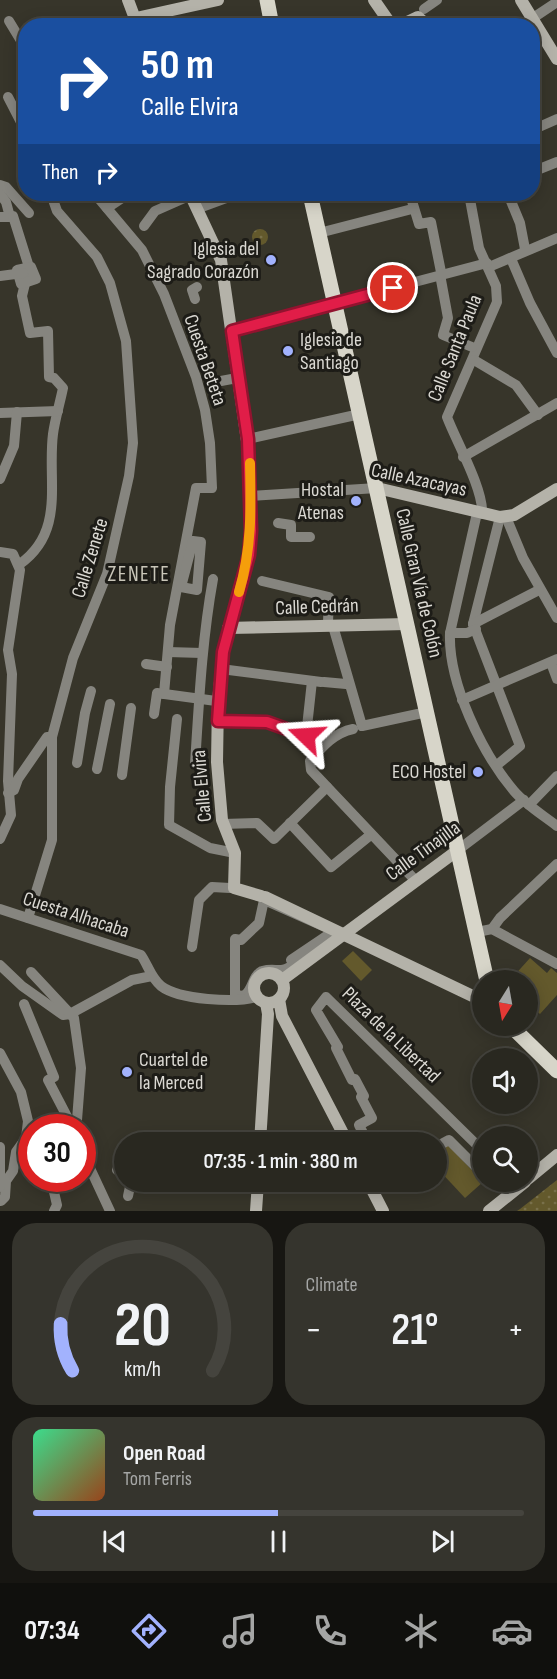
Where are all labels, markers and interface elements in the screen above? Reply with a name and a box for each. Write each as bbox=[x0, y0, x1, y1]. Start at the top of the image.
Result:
text: 50 m bbox=[141, 40, 214, 91]
icon: right bbox=[42, 42, 120, 120]
text: Calle Elvira bbox=[141, 91, 239, 123]
icon: right bbox=[90, 156, 123, 189]
text: Then bbox=[42, 159, 78, 186]
place label: Iglesia del Sagrado Corazón bbox=[147, 237, 259, 284]
marker: Iglesia del Sagrado Corazón bbox=[264, 253, 278, 267]
pin bbox=[367, 262, 418, 313]
icon: arrive bbox=[376, 271, 409, 304]
street label: Calle Santa Paula bbox=[423, 291, 487, 405]
street label: Cuesta Beteta bbox=[178, 311, 232, 409]
place label: Iglesia de Santiago bbox=[300, 328, 362, 375]
marker: Iglesia de Santiago bbox=[281, 344, 295, 358]
street label: Calle Azacayas bbox=[369, 458, 469, 502]
place label: Hostal Atenas bbox=[297, 478, 344, 525]
marker: Hostal Atenas bbox=[349, 494, 363, 508]
street label: Calle Gran Vía de Colón bbox=[390, 506, 448, 660]
street label: Calle Zenete bbox=[67, 515, 113, 601]
district label: ZENETE bbox=[108, 562, 170, 587]
street label: Calle Cedrán bbox=[275, 594, 359, 620]
position arrow bbox=[274, 704, 338, 768]
street label: Calle Elvira bbox=[187, 749, 217, 823]
place label: ECO Hostel bbox=[392, 760, 466, 784]
marker: ECO Hostel bbox=[471, 765, 485, 779]
street label: Calle Tinajilla bbox=[381, 816, 465, 886]
street label: Cuesta Alhacaba bbox=[20, 887, 132, 943]
north arrow bbox=[472, 970, 538, 1036]
map controls bbox=[472, 970, 538, 1192]
street label: Plaza de la Libertad bbox=[337, 982, 445, 1088]
place label: Cuartel de la Merced bbox=[139, 1048, 208, 1095]
button: sound bbox=[472, 1048, 538, 1114]
marker: Cuartel de la Merced bbox=[120, 1065, 134, 1079]
speed limit sign: 30 bbox=[18, 1114, 96, 1192]
button: search bbox=[472, 1126, 538, 1192]
text: 07:35 · 1 min · 380 m bbox=[203, 1148, 358, 1175]
text: Climate bbox=[306, 1273, 358, 1297]
text: 20 bbox=[114, 1289, 171, 1364]
text: 21° bbox=[391, 1303, 439, 1358]
text: − bbox=[306, 1310, 322, 1350]
text: + bbox=[508, 1310, 524, 1350]
text: km/h bbox=[124, 1357, 161, 1382]
text: Open Road bbox=[123, 1440, 205, 1467]
text: Tom Ferris bbox=[123, 1467, 192, 1491]
icon: previous bbox=[98, 1525, 131, 1558]
icon: pause bbox=[262, 1525, 295, 1558]
icon: next bbox=[426, 1525, 459, 1558]
icon: directions bbox=[128, 1610, 170, 1652]
icon: music bbox=[219, 1610, 261, 1652]
icon: phone bbox=[309, 1610, 351, 1652]
icon: climate bbox=[400, 1610, 442, 1652]
icon: car bbox=[491, 1610, 533, 1652]
text: 07:34 bbox=[24, 1615, 80, 1647]

